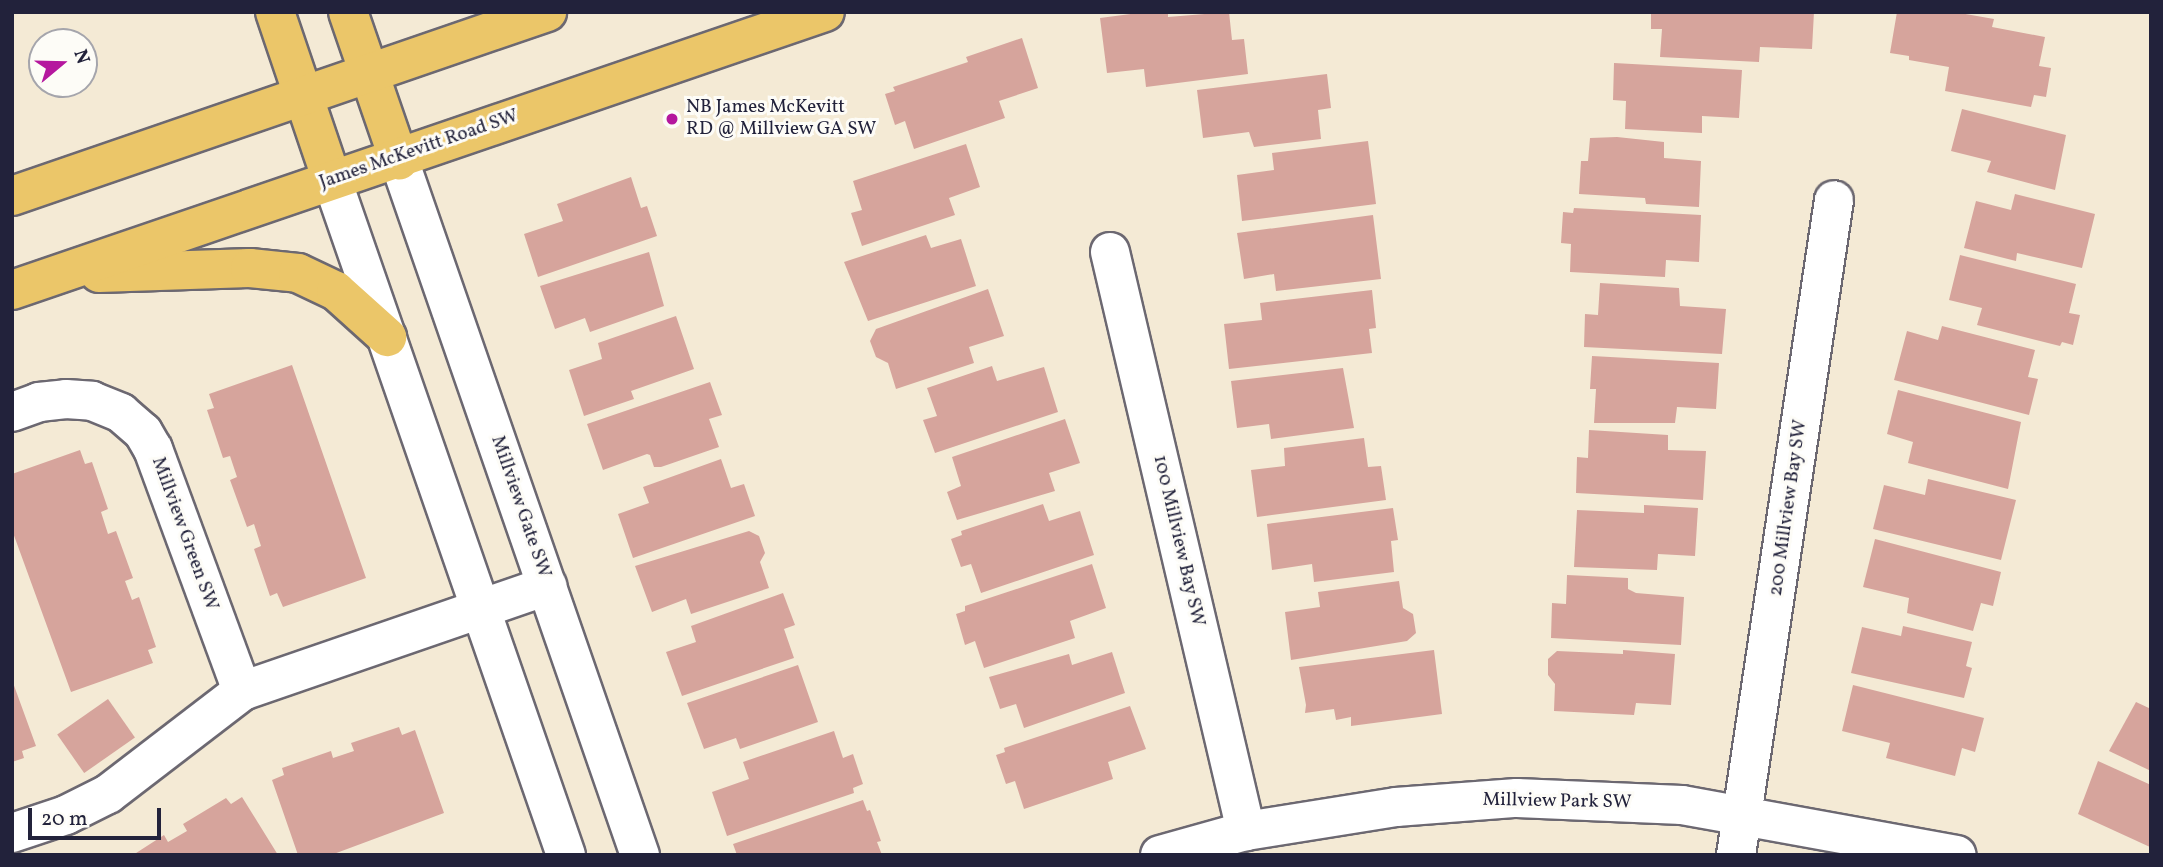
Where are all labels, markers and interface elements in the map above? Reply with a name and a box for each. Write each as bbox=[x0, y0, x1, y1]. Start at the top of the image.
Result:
north arrow bbox=[28, 28, 98, 98]
text: N bbox=[66, 46, 95, 68]
place label: NB James McKevitt RD @ Millview GA SW bbox=[686, 97, 877, 141]
street label: James McKevitt Road SW bbox=[317, 105, 521, 195]
marker: NB James McKevitt RD @ Millview GA SW bbox=[664, 111, 680, 127]
street label: 200 Millview Bay SW bbox=[1765, 418, 1813, 598]
street label: Millview Gate SW bbox=[485, 433, 555, 581]
street label: 100 Millview Bay SW bbox=[1147, 453, 1209, 629]
street label: Millview Green SW bbox=[146, 454, 222, 614]
street label: Millview Park SW bbox=[1482, 789, 1632, 815]
scale bar bbox=[32, 794, 164, 838]
text: 20 m bbox=[41, 805, 87, 834]

